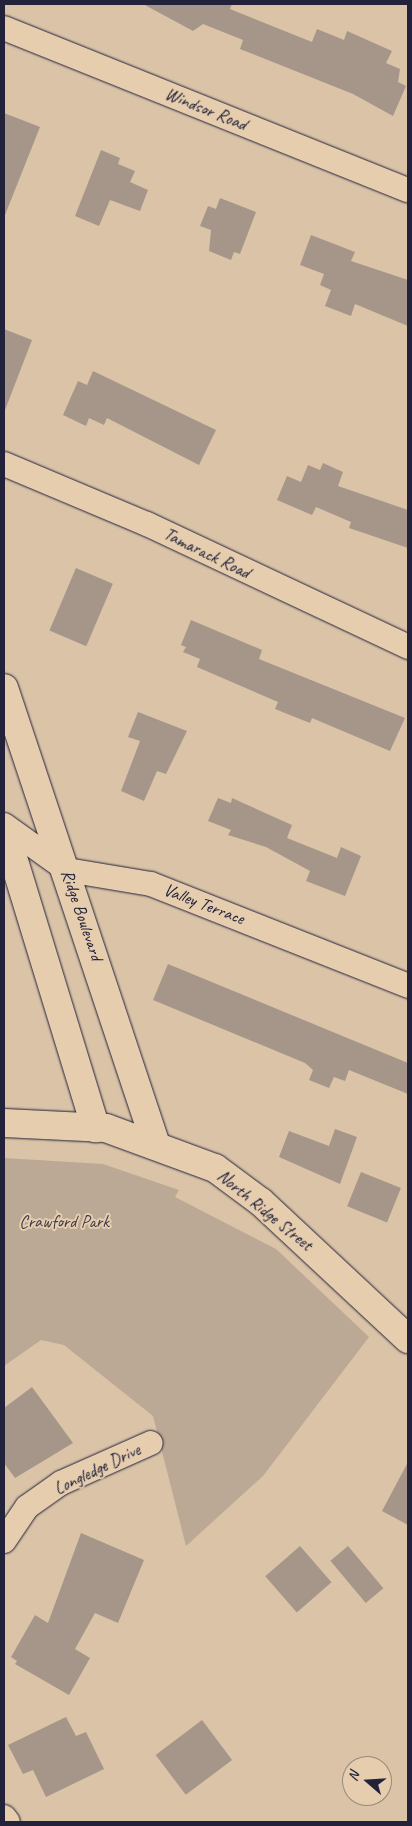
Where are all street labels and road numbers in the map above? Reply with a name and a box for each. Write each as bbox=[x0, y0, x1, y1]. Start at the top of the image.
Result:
street label: Windsor Road bbox=[162, 83, 250, 135]
street label: Tamarack Road bbox=[160, 523, 254, 583]
street label: Ridge Boulevard bbox=[56, 866, 108, 964]
street label: Valley Terrace bbox=[161, 879, 247, 929]
street label: North Ridge Street bbox=[212, 1164, 318, 1256]
street label: Longledge Drive bbox=[50, 1439, 144, 1499]

